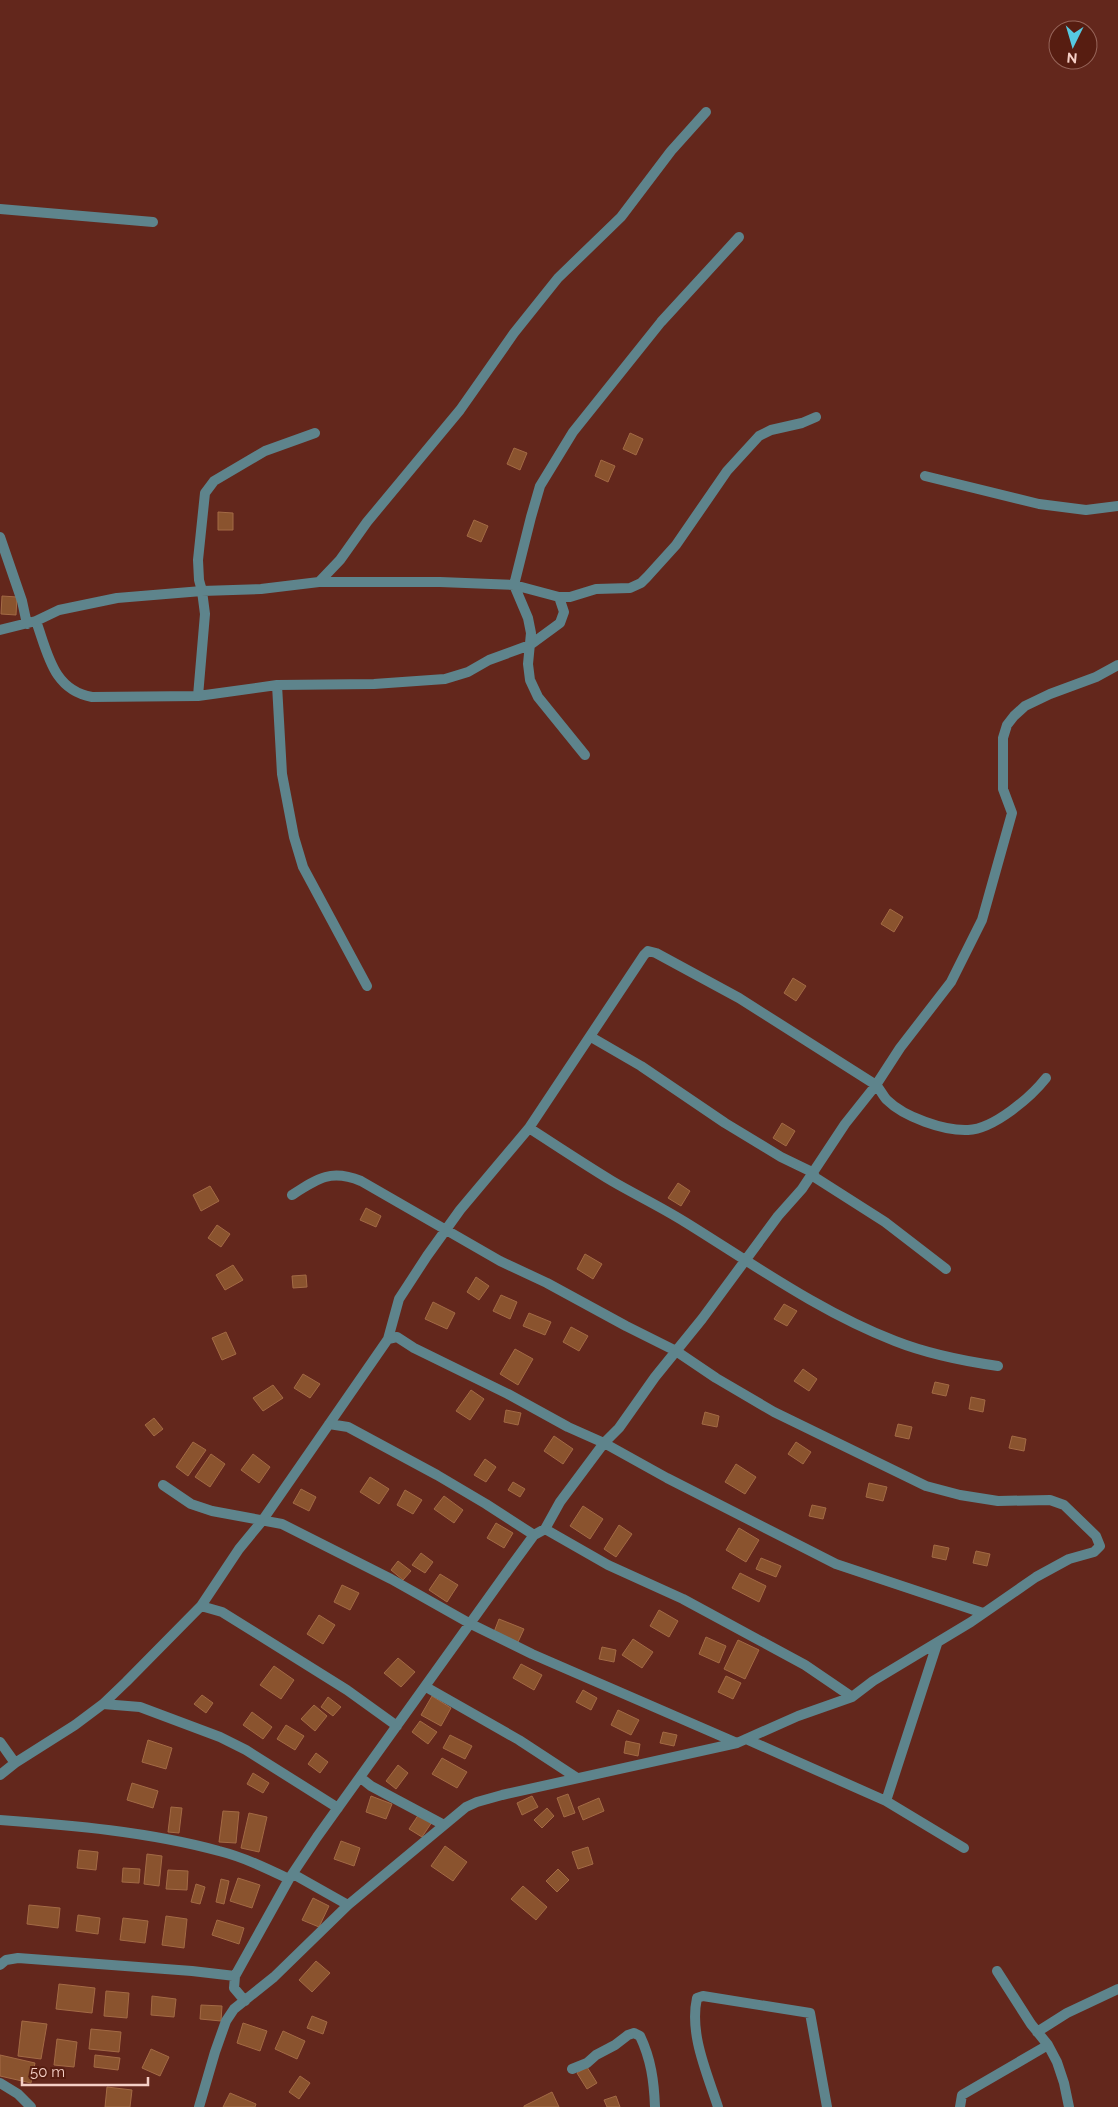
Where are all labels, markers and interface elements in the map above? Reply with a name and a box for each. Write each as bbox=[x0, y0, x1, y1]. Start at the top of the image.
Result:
north arrow bbox=[1048, 20, 1098, 70]
text: N bbox=[1066, 50, 1078, 66]
scale bar bbox=[22, 2054, 149, 2086]
text: 50 m bbox=[30, 2063, 65, 2081]

